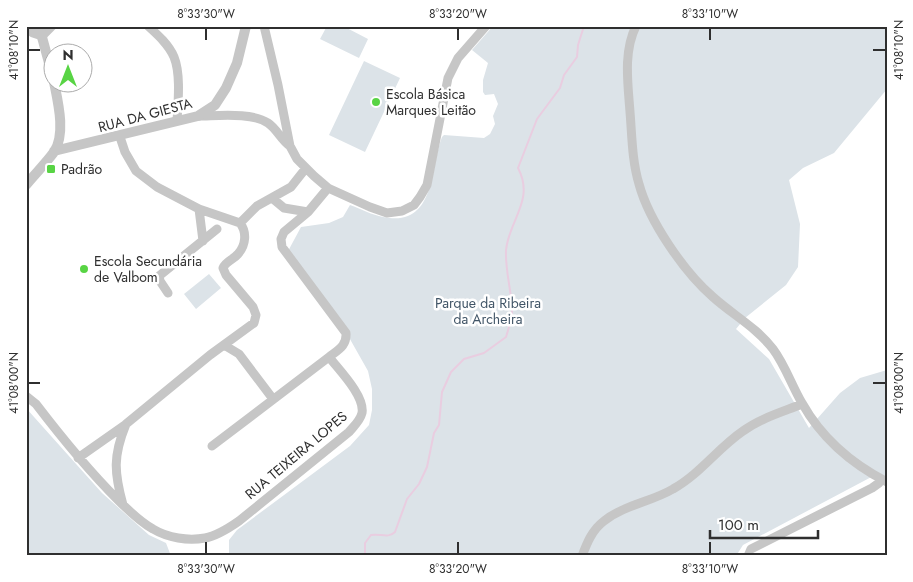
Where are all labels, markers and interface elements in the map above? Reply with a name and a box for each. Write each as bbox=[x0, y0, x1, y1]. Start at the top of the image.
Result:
text: 8°33'30"W bbox=[177, 5, 235, 23]
text: 8°33'20"W bbox=[429, 5, 487, 23]
text: 8°33'10"W bbox=[682, 5, 738, 23]
text: 41°08'10"N bbox=[5, 20, 23, 80]
text: 41°08'10"N bbox=[890, 20, 908, 80]
north arrow bbox=[42, 42, 92, 92]
text: N bbox=[62, 45, 74, 65]
place label: Escola Básica Marques Leitão bbox=[386, 84, 476, 120]
street label: RUA DA GIESTA bbox=[96, 93, 195, 137]
marker: Escola Básica Marques Leitão bbox=[370, 96, 382, 108]
place label: Padrão bbox=[61, 159, 103, 179]
marker: Padrão bbox=[45, 163, 57, 175]
place label: Escola Secundária de Valbom bbox=[94, 251, 202, 287]
marker: Escola Secundária de Valbom bbox=[78, 263, 90, 275]
park label: Parque da Ribeira da Archeira bbox=[435, 293, 541, 329]
text: 41°08'00"N bbox=[5, 352, 23, 414]
text: 41°08'00"N bbox=[890, 352, 908, 414]
street label: RUA TEIXEIRA LOPES bbox=[241, 406, 352, 504]
scale bar bbox=[710, 507, 818, 539]
text: 100 m bbox=[718, 514, 759, 536]
text: 8°33'30"W bbox=[177, 560, 235, 578]
text: 8°33'20"W bbox=[429, 560, 487, 578]
text: 8°33'10"W bbox=[682, 560, 738, 578]

